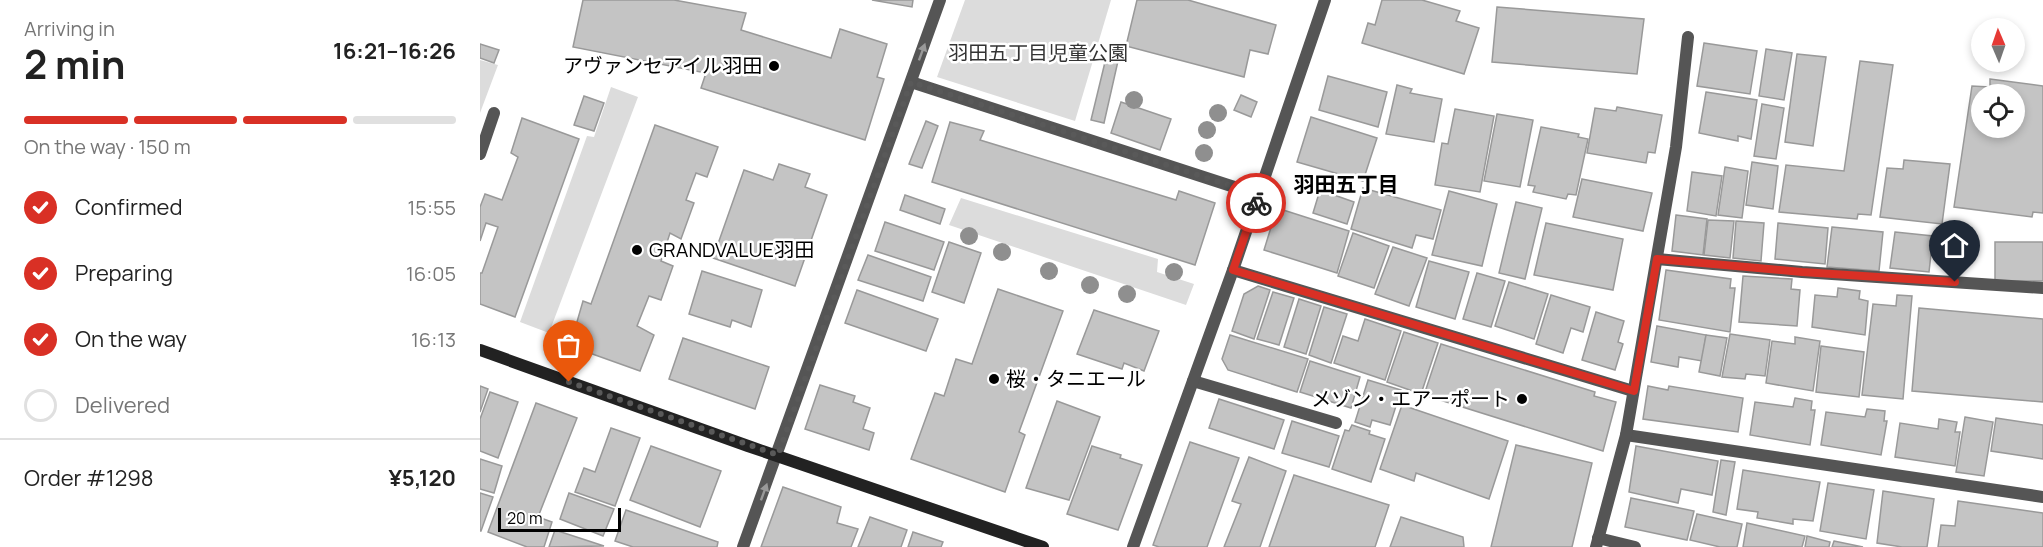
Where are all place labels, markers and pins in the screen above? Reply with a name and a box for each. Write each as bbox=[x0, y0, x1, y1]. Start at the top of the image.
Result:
place label: アヴァンセアイル羽田 bbox=[563, 52, 762, 79]
marker: アヴァンセアイル羽田 bbox=[767, 59, 781, 73]
pin bbox=[1929, 220, 1980, 282]
place label: GRANDVALUE羽田 bbox=[649, 236, 814, 263]
marker: GRANDVALUE羽田 bbox=[630, 243, 644, 257]
pin bbox=[543, 320, 594, 382]
place label: 桜・タニエール bbox=[1006, 365, 1146, 392]
marker: 桜・タニエール bbox=[987, 372, 1001, 386]
place label: メゾン・エアーポート bbox=[1311, 385, 1510, 412]
marker: メゾン・エアーポート bbox=[1515, 392, 1529, 406]

